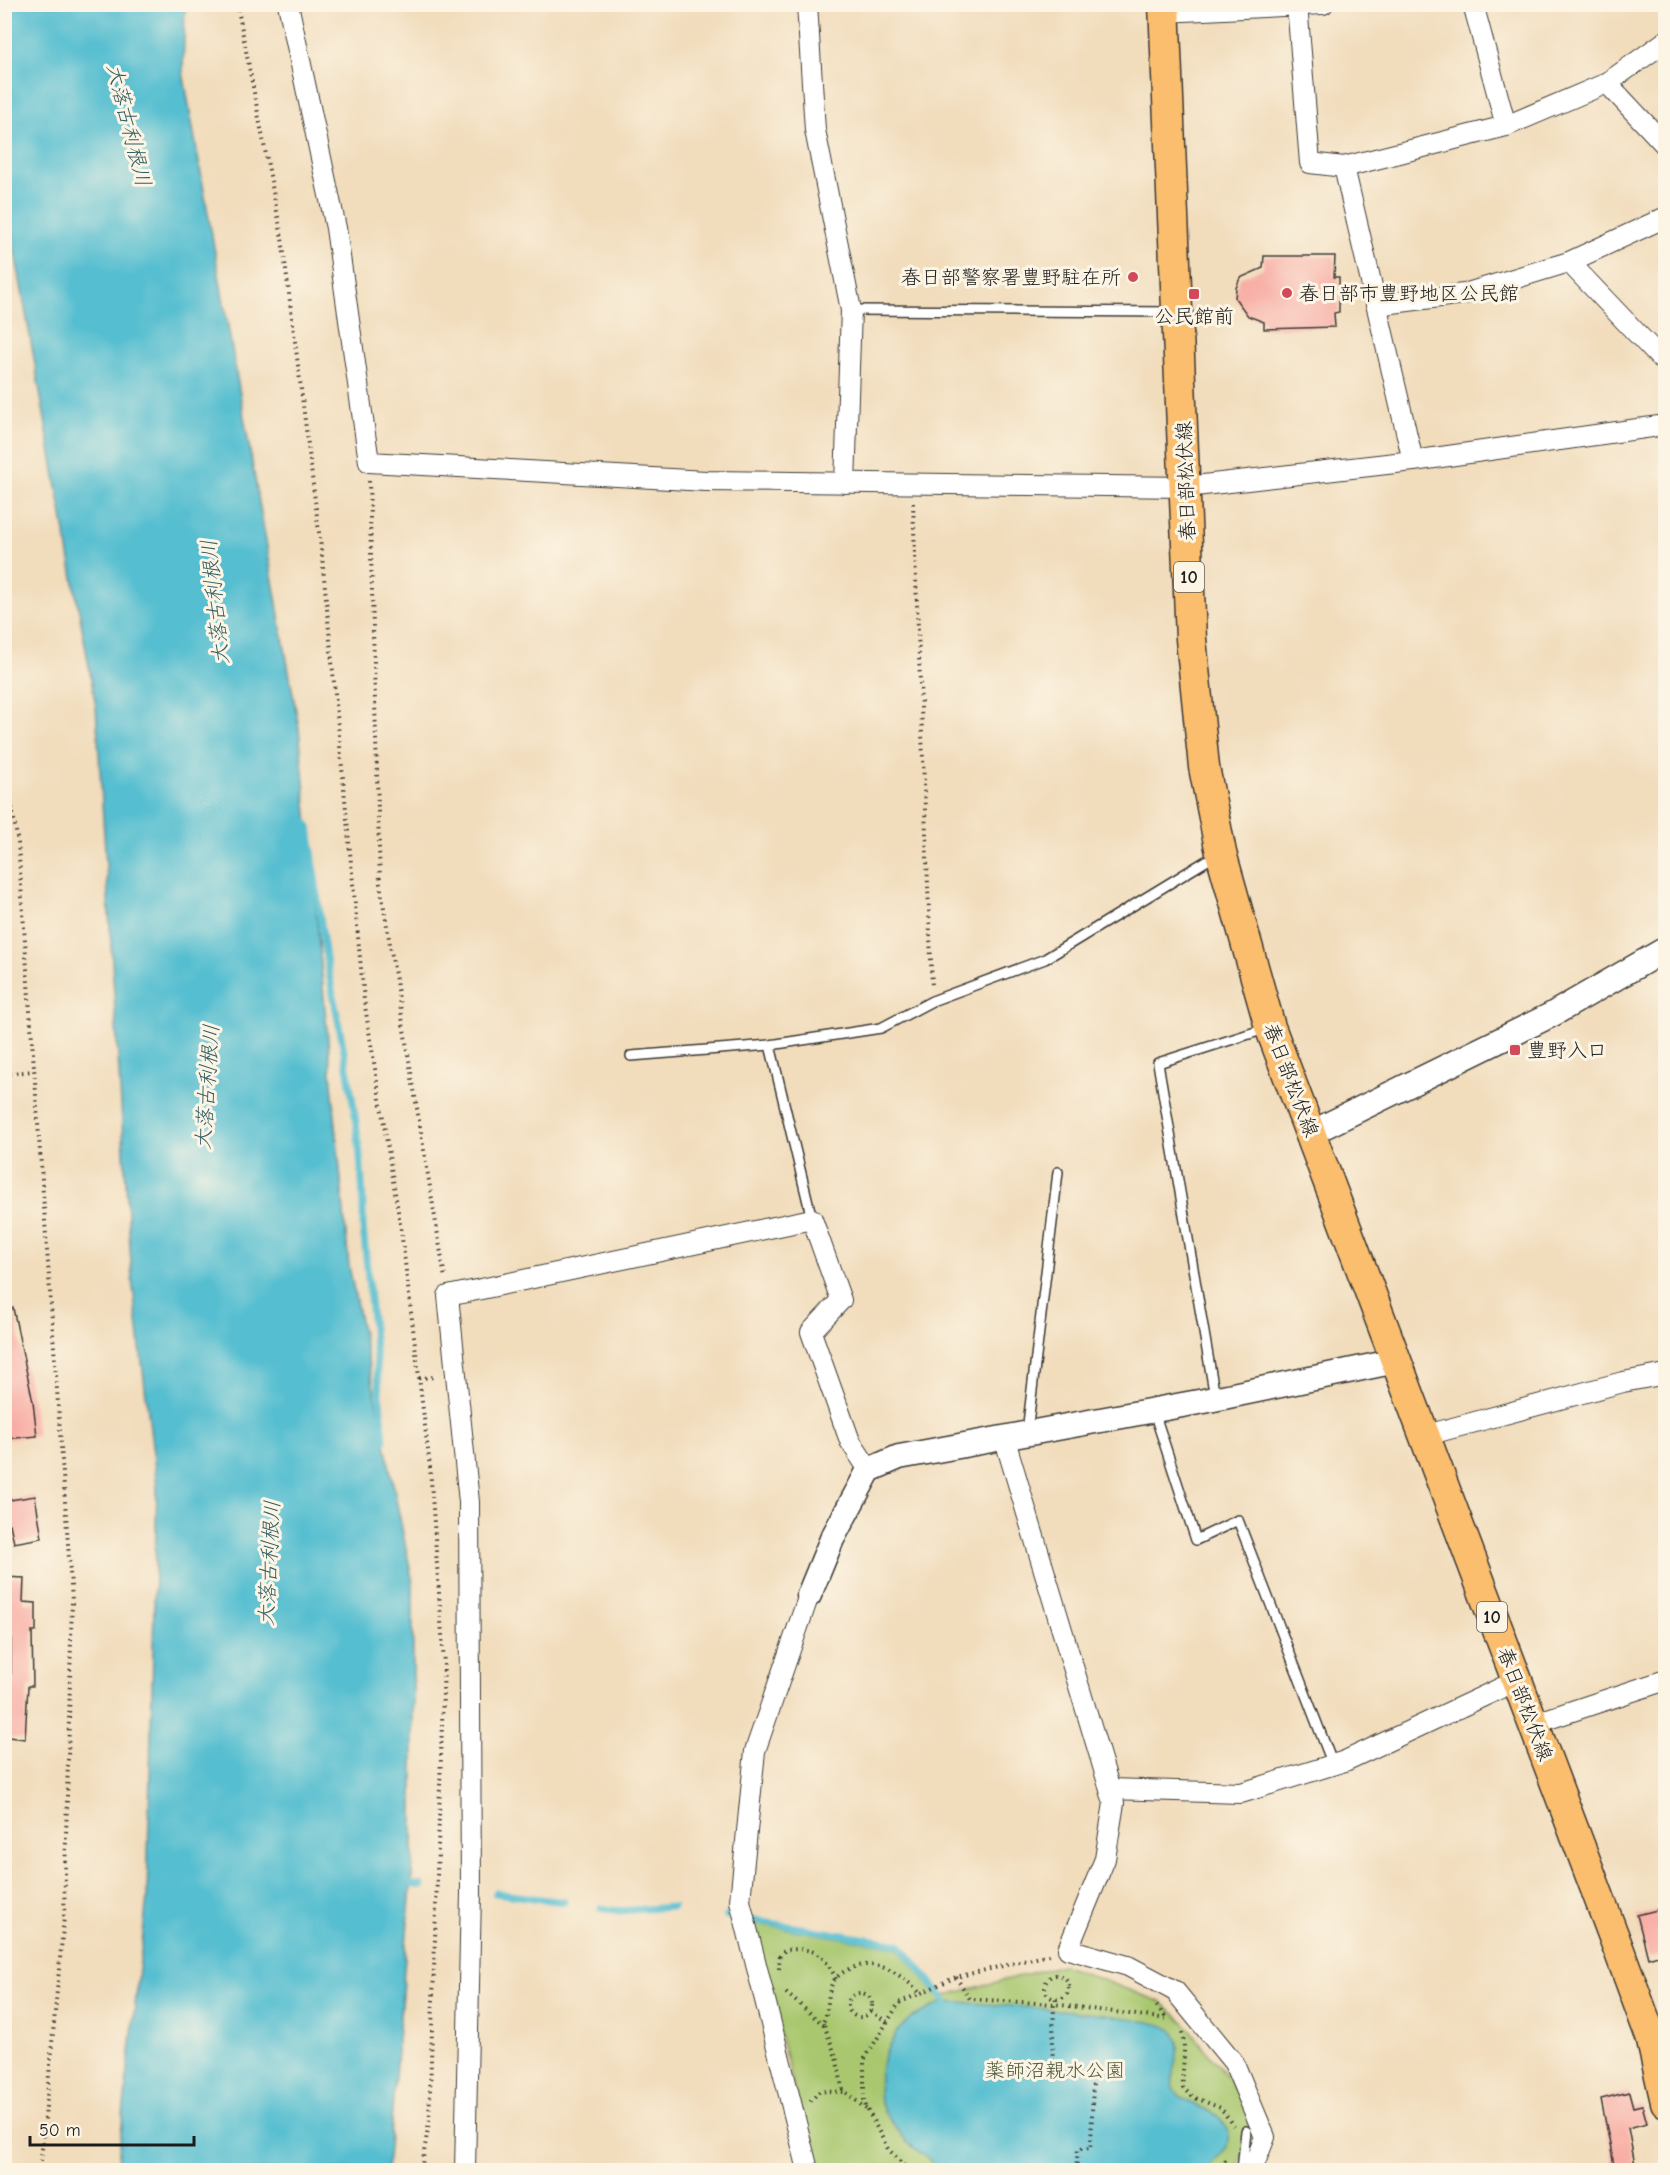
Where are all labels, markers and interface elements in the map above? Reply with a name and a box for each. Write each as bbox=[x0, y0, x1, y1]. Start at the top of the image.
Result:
water label: 大落古利根川 bbox=[102, 61, 156, 189]
place label: 春日部警察署豊野駐在所 bbox=[901, 266, 1121, 289]
marker: 春日部警察署豊野駐在所 bbox=[1126, 270, 1140, 284]
place label: 春日部市豊野地区公民館 bbox=[1299, 282, 1519, 305]
marker: 春日部市豊野地区公民館 bbox=[1280, 286, 1294, 300]
marker: 公民館前 bbox=[1187, 287, 1201, 301]
place label: 公民館前 bbox=[1154, 305, 1234, 328]
street label: 春日部松伏線 bbox=[1172, 421, 1200, 541]
water label: 大落古利根川 bbox=[196, 538, 234, 666]
road number: 10 bbox=[1174, 562, 1204, 592]
street label: 春日部松伏線 bbox=[1259, 1020, 1323, 1140]
water label: 大落古利根川 bbox=[191, 1023, 223, 1151]
place label: 豊野入口 bbox=[1527, 1039, 1607, 1062]
marker: 豊野入口 bbox=[1508, 1043, 1522, 1057]
water label: 大落古利根川 bbox=[254, 1499, 284, 1627]
road number: 10 bbox=[1477, 1602, 1507, 1632]
street label: 春日部松伏線 bbox=[1493, 1644, 1557, 1764]
park label: 薬師沼親水公園 bbox=[985, 2059, 1125, 2082]
scale bar bbox=[30, 2109, 194, 2147]
text: 50 m bbox=[39, 2120, 81, 2141]

